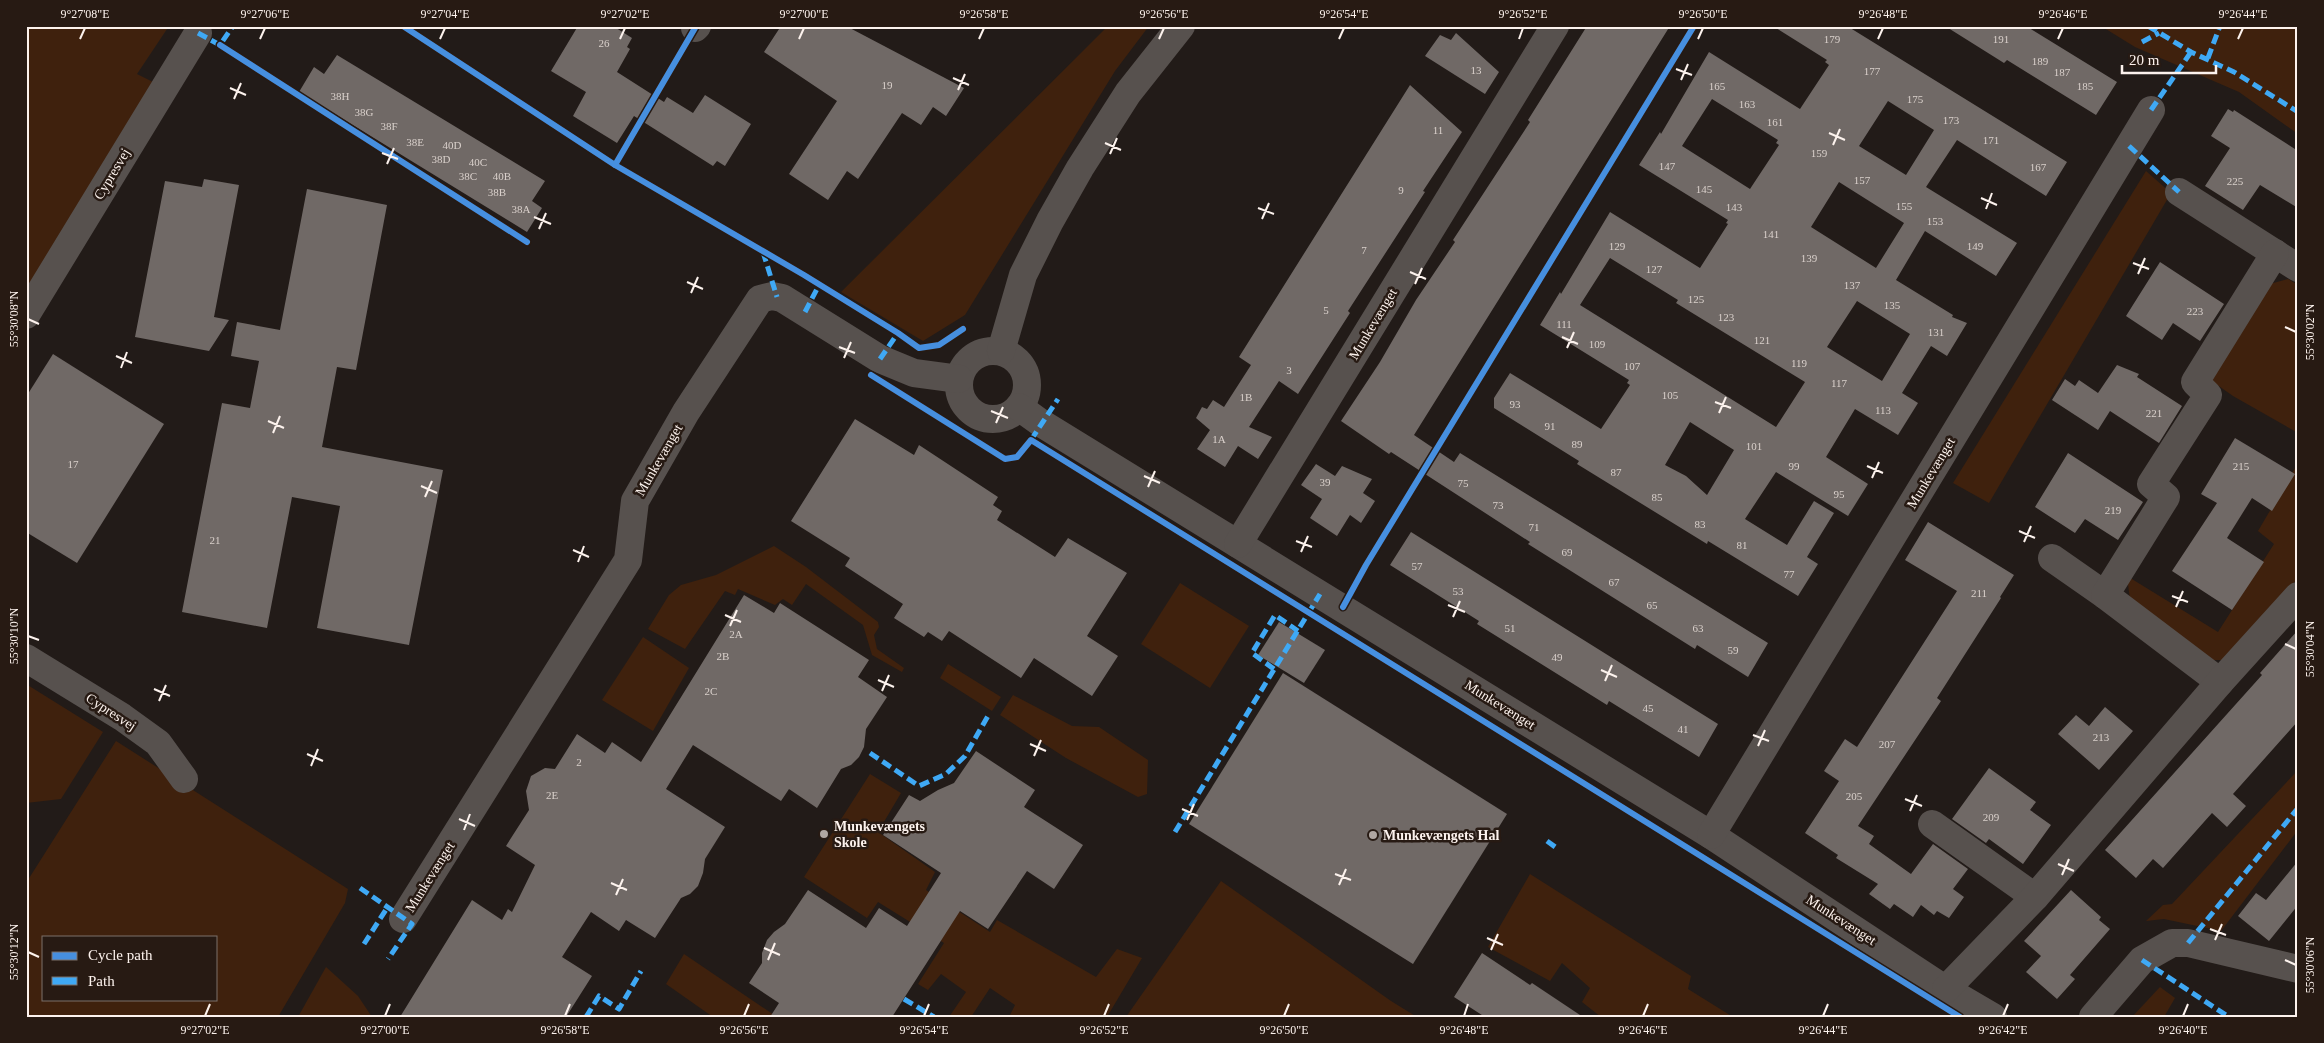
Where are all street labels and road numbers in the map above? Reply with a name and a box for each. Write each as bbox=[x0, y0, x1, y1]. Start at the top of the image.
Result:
street label: Cypresvej bbox=[91, 146, 133, 202]
street label: Munkevænget bbox=[1346, 286, 1400, 362]
street label: Munkevænget bbox=[632, 421, 686, 498]
street label: Munkevænget bbox=[1904, 435, 1958, 511]
street label: Munkevænget bbox=[1462, 677, 1538, 733]
street label: Cypresvej bbox=[83, 690, 139, 734]
street label: Munkevænget bbox=[402, 839, 458, 915]
street label: Munkevænget bbox=[1803, 892, 1879, 948]

